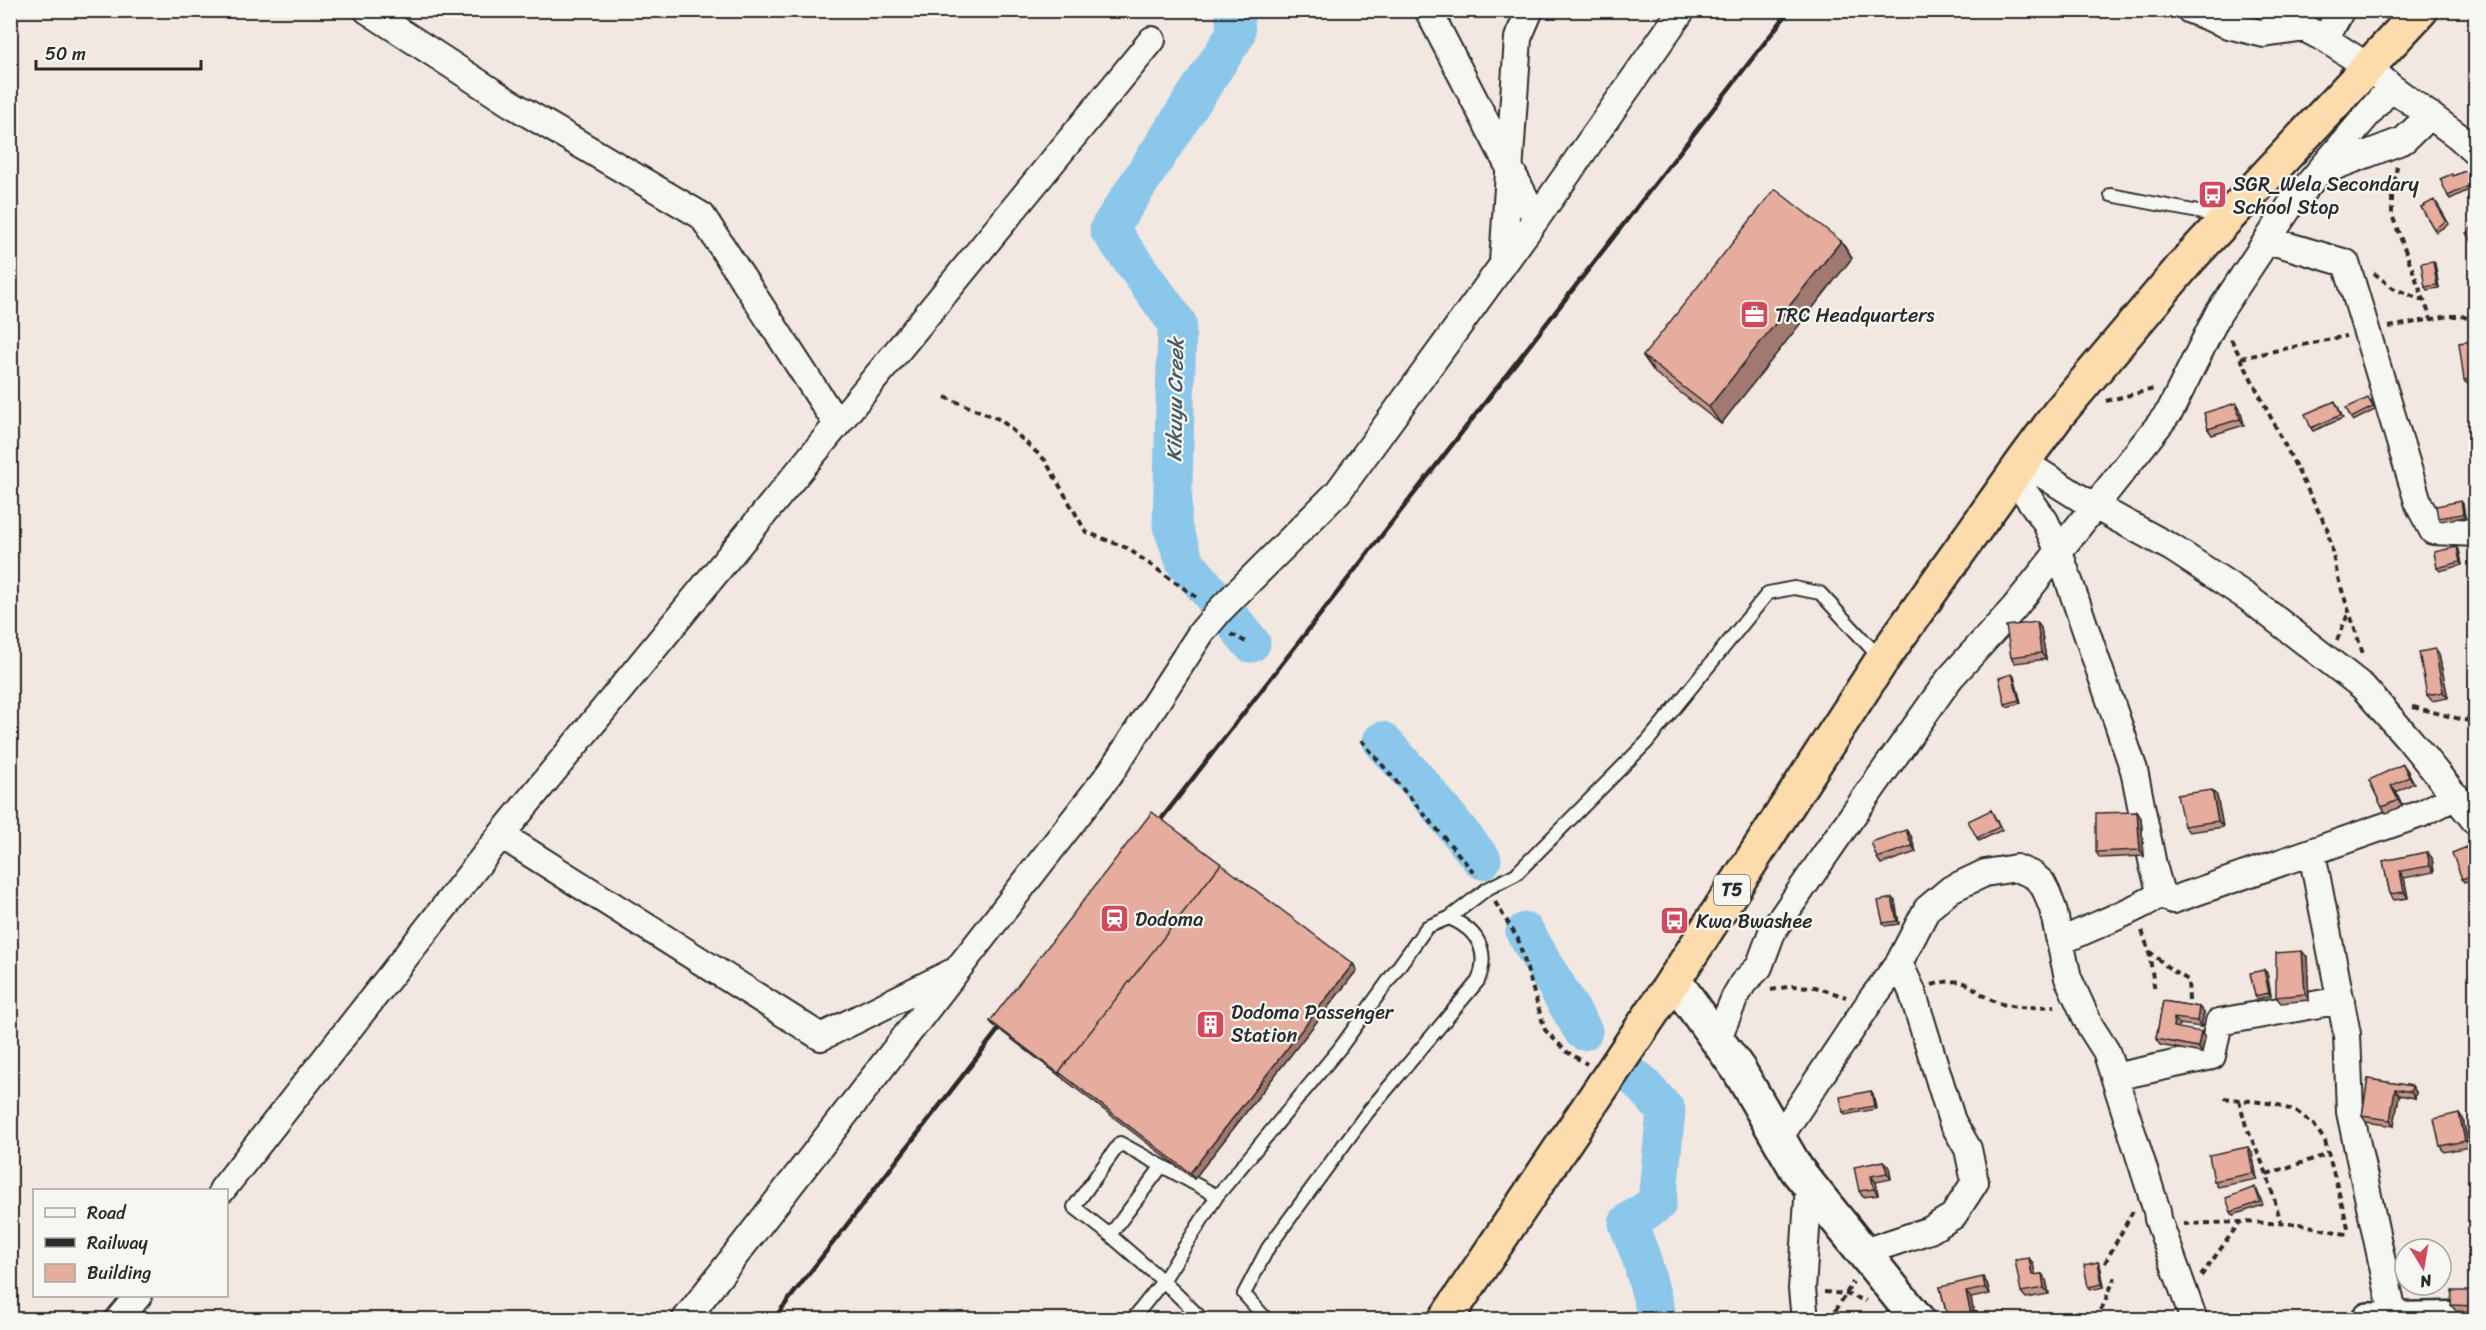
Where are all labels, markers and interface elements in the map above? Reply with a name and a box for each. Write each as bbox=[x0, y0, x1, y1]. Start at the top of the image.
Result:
scale bar bbox=[36, 33, 201, 71]
text: 50 m bbox=[45, 38, 86, 70]
place label: SGR_Wela Secondary School Stop bbox=[2233, 167, 2420, 225]
bus stop icon: SGR_Wela Secondary School Stop bbox=[2196, 179, 2228, 211]
place label: TRC Headquarters bbox=[1775, 298, 1935, 333]
office icon: TRC Headquarters bbox=[1738, 299, 1770, 331]
water label: Kikuyu Creek bbox=[1155, 335, 1195, 462]
road number: T5 bbox=[1714, 875, 1750, 905]
place label: Dodoma bbox=[1135, 902, 1203, 937]
station icon: Dodoma bbox=[1098, 903, 1130, 935]
place label: Kwa Bwashee bbox=[1696, 904, 1813, 939]
bus stop icon: Kwa Bwashee bbox=[1659, 905, 1691, 937]
place label: Dodoma Passenger Station bbox=[1231, 995, 1395, 1053]
building icon: Dodoma Passenger Station bbox=[1194, 1008, 1226, 1040]
legend bbox=[33, 1189, 228, 1297]
text: Road bbox=[87, 1197, 127, 1229]
text: Railway bbox=[87, 1227, 149, 1259]
north arrow bbox=[2393, 1237, 2453, 1297]
text: Building bbox=[87, 1257, 151, 1289]
text: N bbox=[2417, 1266, 2435, 1297]

